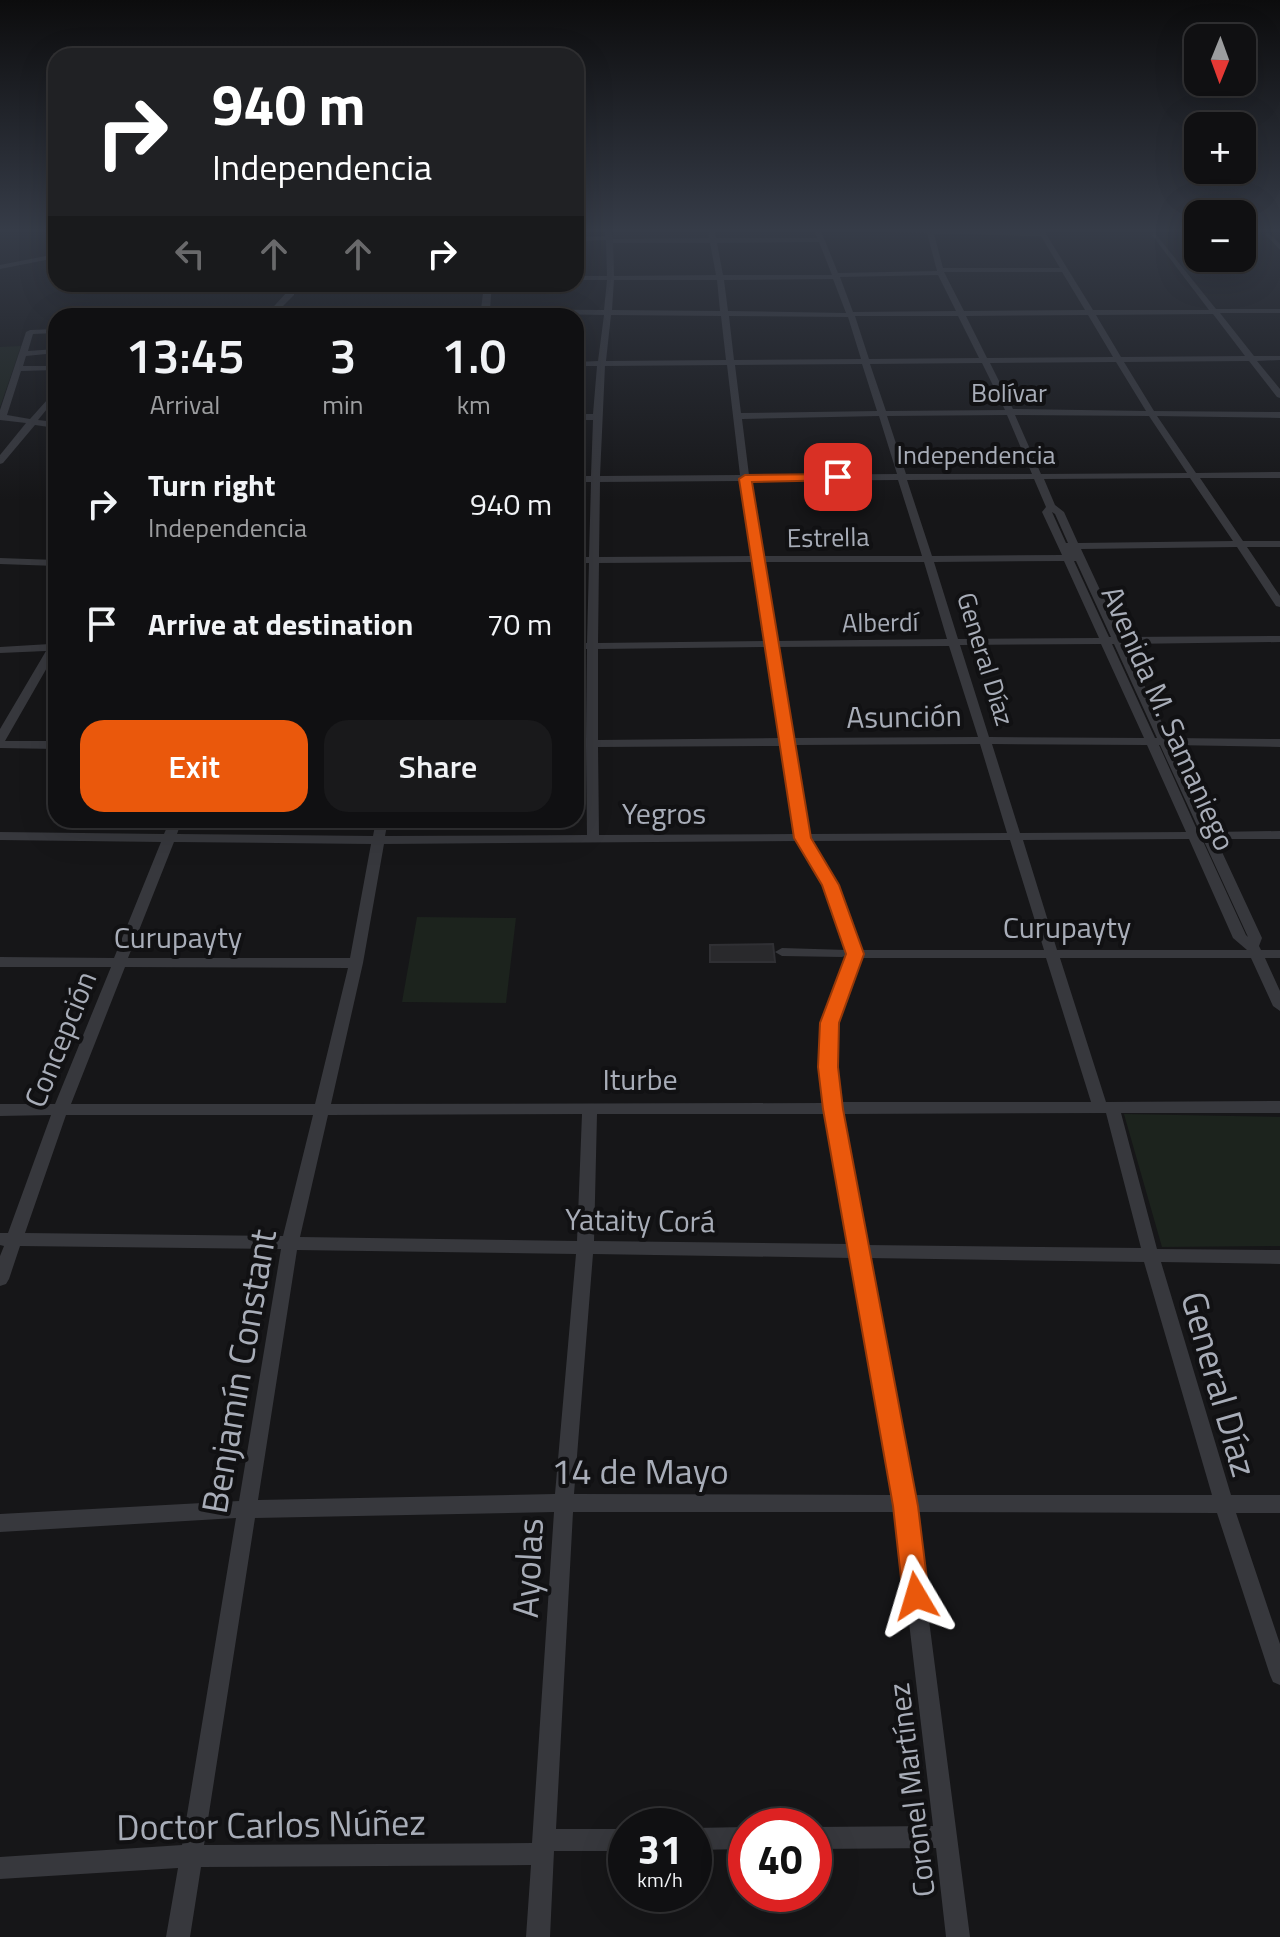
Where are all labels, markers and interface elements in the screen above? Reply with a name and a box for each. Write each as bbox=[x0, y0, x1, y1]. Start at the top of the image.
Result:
north arrow bbox=[1184, 24, 1256, 96]
map controls bbox=[1184, 24, 1256, 272]
text: 940 m bbox=[212, 62, 365, 147]
icon: right bbox=[80, 80, 184, 184]
button: + bbox=[1184, 112, 1256, 184]
text: Independencia bbox=[212, 139, 432, 194]
button: − bbox=[1184, 200, 1256, 272]
icon: left bbox=[168, 232, 212, 276]
icon: ahead bbox=[252, 232, 296, 276]
icon: ahead bbox=[336, 232, 380, 276]
icon: right bbox=[420, 232, 464, 276]
text: 13:45 bbox=[126, 319, 245, 392]
text: 3 bbox=[329, 319, 356, 392]
text: 1.0 bbox=[441, 319, 506, 392]
street label: Bolívar bbox=[971, 373, 1047, 412]
text: Arrival bbox=[150, 385, 220, 424]
text: min bbox=[322, 385, 364, 424]
text: km bbox=[457, 385, 491, 424]
street label: Independencia bbox=[897, 435, 1055, 474]
pin bbox=[804, 443, 872, 511]
icon: arrive bbox=[816, 455, 860, 499]
text: Turn right bbox=[148, 462, 276, 508]
text: 940 m bbox=[470, 481, 552, 527]
icon: right bbox=[80, 482, 124, 526]
text: Independencia bbox=[148, 508, 307, 547]
street label: Estrella bbox=[786, 517, 870, 557]
street label: Avenida M. Samaniego bbox=[1090, 578, 1248, 858]
street label: General Díaz bbox=[947, 588, 1025, 730]
text: Arrive at destination bbox=[148, 601, 413, 647]
text: 70 m bbox=[487, 601, 552, 647]
icon: arrive bbox=[80, 602, 124, 646]
street label: Alberdí bbox=[841, 602, 921, 642]
street label: Asunción bbox=[846, 692, 962, 740]
button: Exit bbox=[80, 720, 308, 812]
button: Share bbox=[324, 720, 552, 812]
street label: Yegros bbox=[622, 790, 706, 836]
street label: Curupayty bbox=[1003, 904, 1131, 950]
street label: Curupayty bbox=[114, 914, 242, 960]
street label: Concepción bbox=[12, 964, 108, 1114]
street label: Iturbe bbox=[602, 1056, 678, 1102]
street label: Yataity Corá bbox=[564, 1196, 716, 1244]
street label: Benjamín Constant bbox=[186, 1224, 290, 1517]
street label: General Díaz bbox=[1167, 1285, 1273, 1483]
street label: 14 de Mayo bbox=[551, 1443, 729, 1498]
street label: Ayolas bbox=[497, 1517, 557, 1619]
position arrow bbox=[874, 1554, 958, 1638]
street label: Coronel Martínez bbox=[875, 1680, 947, 1900]
street label: Doctor Carlos Núñez bbox=[116, 1794, 426, 1854]
speed limit sign: 40 bbox=[728, 1808, 832, 1912]
text: 31 bbox=[638, 1819, 682, 1880]
text: km/h bbox=[637, 1864, 683, 1895]

